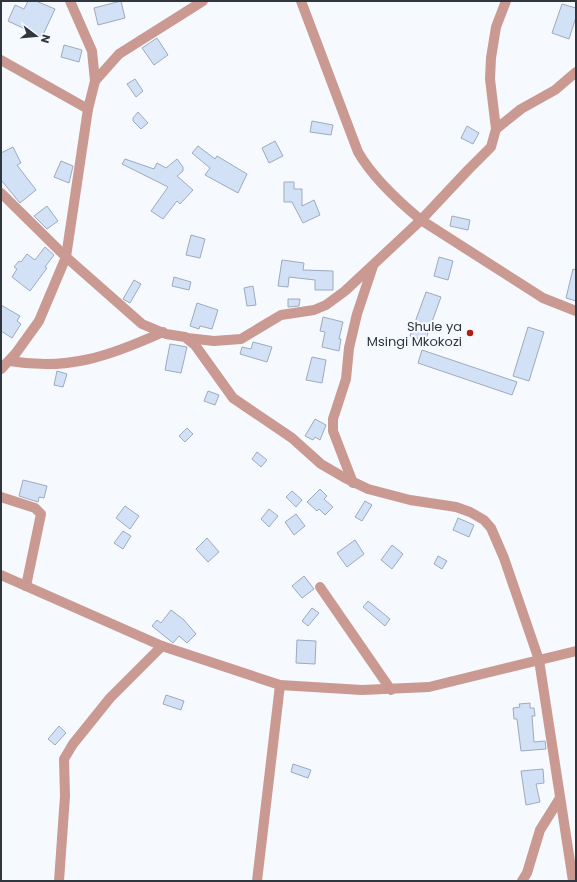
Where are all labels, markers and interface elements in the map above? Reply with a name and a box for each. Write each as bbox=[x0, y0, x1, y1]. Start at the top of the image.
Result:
north arrow bbox=[16, 16, 56, 56]
text: N bbox=[37, 33, 54, 45]
place label: Shule ya Msingi Mkokozi bbox=[367, 317, 462, 351]
marker: Shule ya Msingi Mkokozi bbox=[465, 328, 475, 338]

